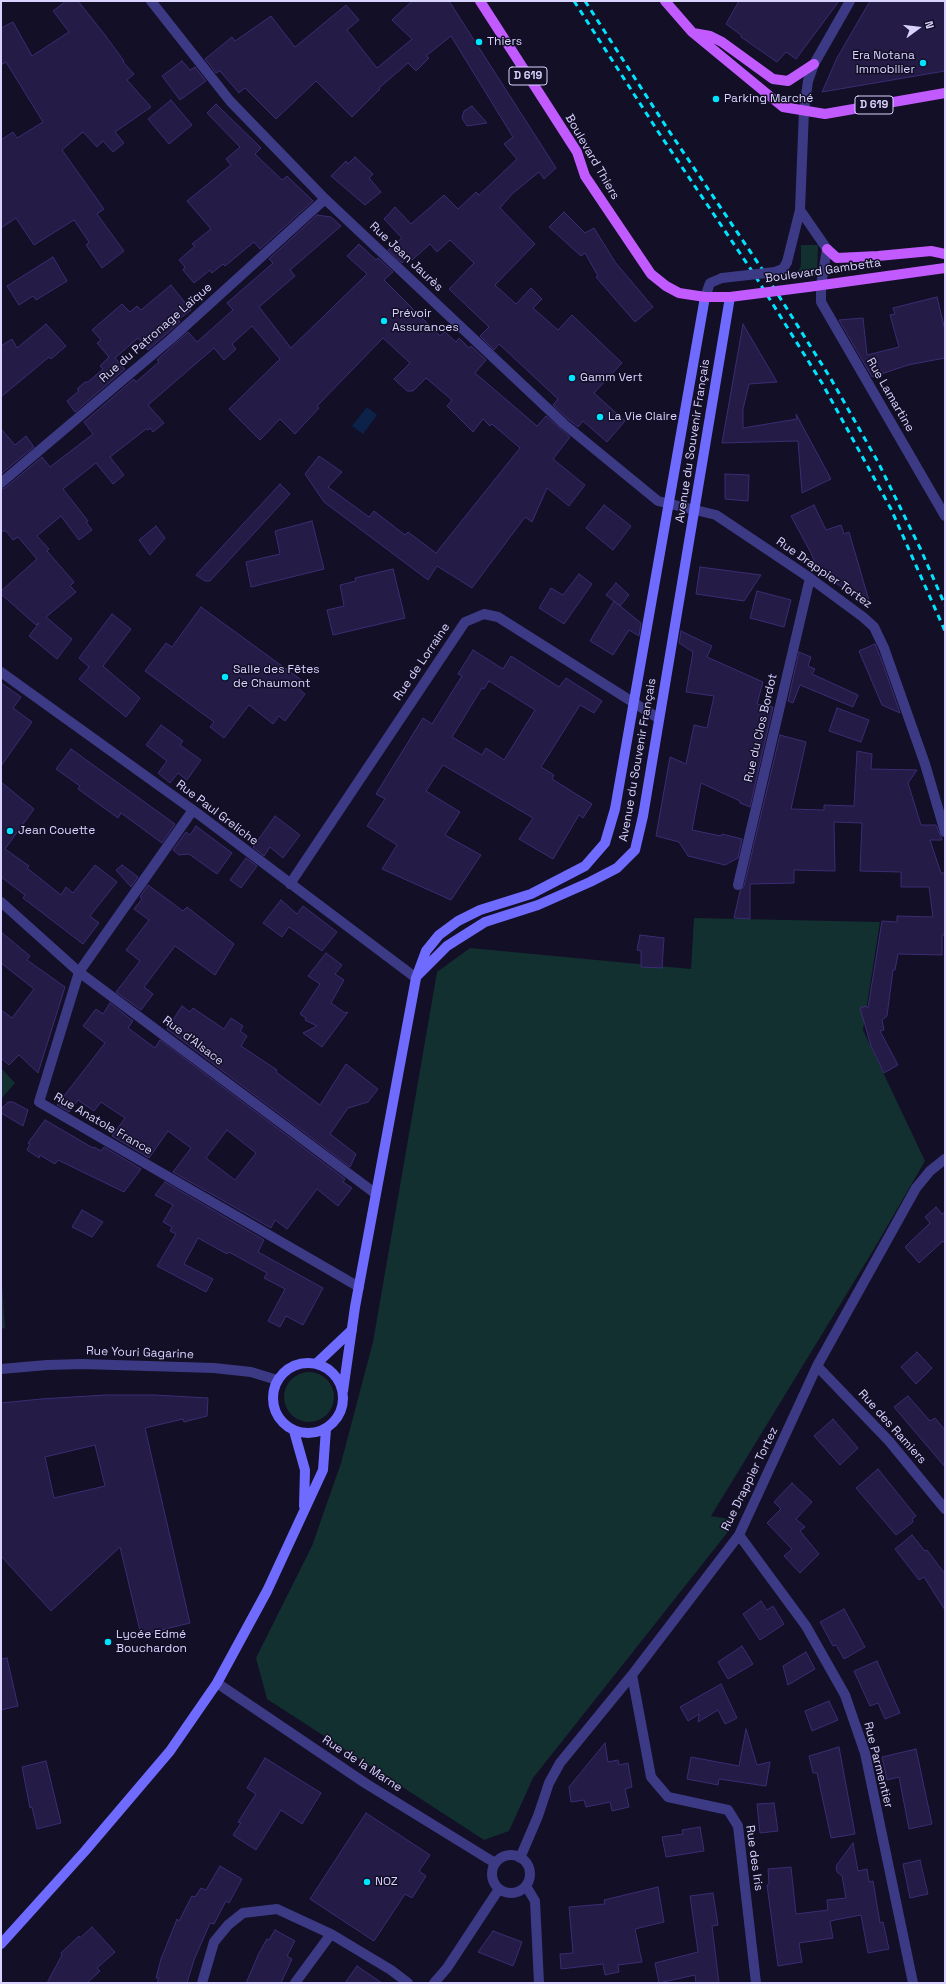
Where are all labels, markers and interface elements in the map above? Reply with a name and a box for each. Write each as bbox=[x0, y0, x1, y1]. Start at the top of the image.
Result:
north arrow bbox=[898, 8, 938, 48]
text: N bbox=[922, 20, 937, 30]
place label: Thiers bbox=[487, 35, 522, 49]
marker: Thiers bbox=[474, 37, 484, 47]
place label: Era Notana Immobilier bbox=[852, 49, 915, 77]
marker: Era Notana Immobilier bbox=[918, 58, 928, 68]
road number: D 619 bbox=[509, 67, 547, 85]
place label: Parking Marché bbox=[724, 92, 813, 106]
marker: Parking Marché bbox=[711, 94, 721, 104]
road number: D 619 bbox=[855, 96, 893, 114]
street label: Boulevard Thiers bbox=[562, 112, 622, 202]
street label: Rue Jean Jaurès bbox=[366, 219, 446, 295]
street label: Boulevard Gambetta bbox=[764, 256, 882, 286]
street label: Rue du Patronage Laïque bbox=[97, 280, 215, 386]
place label: Prévoir Assurances bbox=[392, 307, 459, 335]
marker: Prévoir Assurances bbox=[379, 316, 389, 326]
street label: Rue Lamartine bbox=[863, 355, 917, 435]
street label: Avenue du Souvenir Français bbox=[673, 358, 713, 524]
place label: Gamm Vert bbox=[580, 371, 643, 385]
marker: Gamm Vert bbox=[567, 373, 577, 383]
place label: La Vie Claire bbox=[608, 410, 677, 424]
marker: La Vie Claire bbox=[595, 412, 605, 422]
street label: Rue Drappier Tortez bbox=[773, 535, 875, 611]
street label: Rue de Lorraine bbox=[391, 621, 453, 703]
place label: Salle des Fêtes de Chaumont bbox=[233, 663, 320, 691]
marker: Salle des Fêtes de Chaumont bbox=[220, 672, 230, 682]
street label: Rue du Clos Bordot bbox=[742, 672, 780, 784]
street label: Avenue du Souvenir Français bbox=[617, 677, 659, 843]
street label: Rue Paul Greliche bbox=[173, 777, 261, 849]
place label: Jean Couette bbox=[18, 824, 95, 838]
marker: Jean Couette bbox=[5, 826, 15, 836]
street label: Rue d'Alsace bbox=[160, 1013, 226, 1069]
street label: Rue Anatole France bbox=[51, 1090, 155, 1158]
street label: Rue Youri Gagarine bbox=[86, 1344, 194, 1362]
street label: Rue des Ramiers bbox=[855, 1387, 929, 1467]
street label: Rue Drappier Tortez bbox=[719, 1425, 781, 1533]
place label: Lycée Edmé Bouchardon bbox=[116, 1628, 187, 1656]
marker: Lycée Edmé Bouchardon bbox=[103, 1637, 113, 1647]
street label: Rue Parmentier bbox=[860, 1720, 896, 1810]
street label: Rue de la Marne bbox=[319, 1733, 405, 1795]
street label: Rue des Iris bbox=[742, 1824, 766, 1892]
place label: NOZ bbox=[375, 1875, 398, 1889]
marker: NOZ bbox=[362, 1877, 372, 1887]

